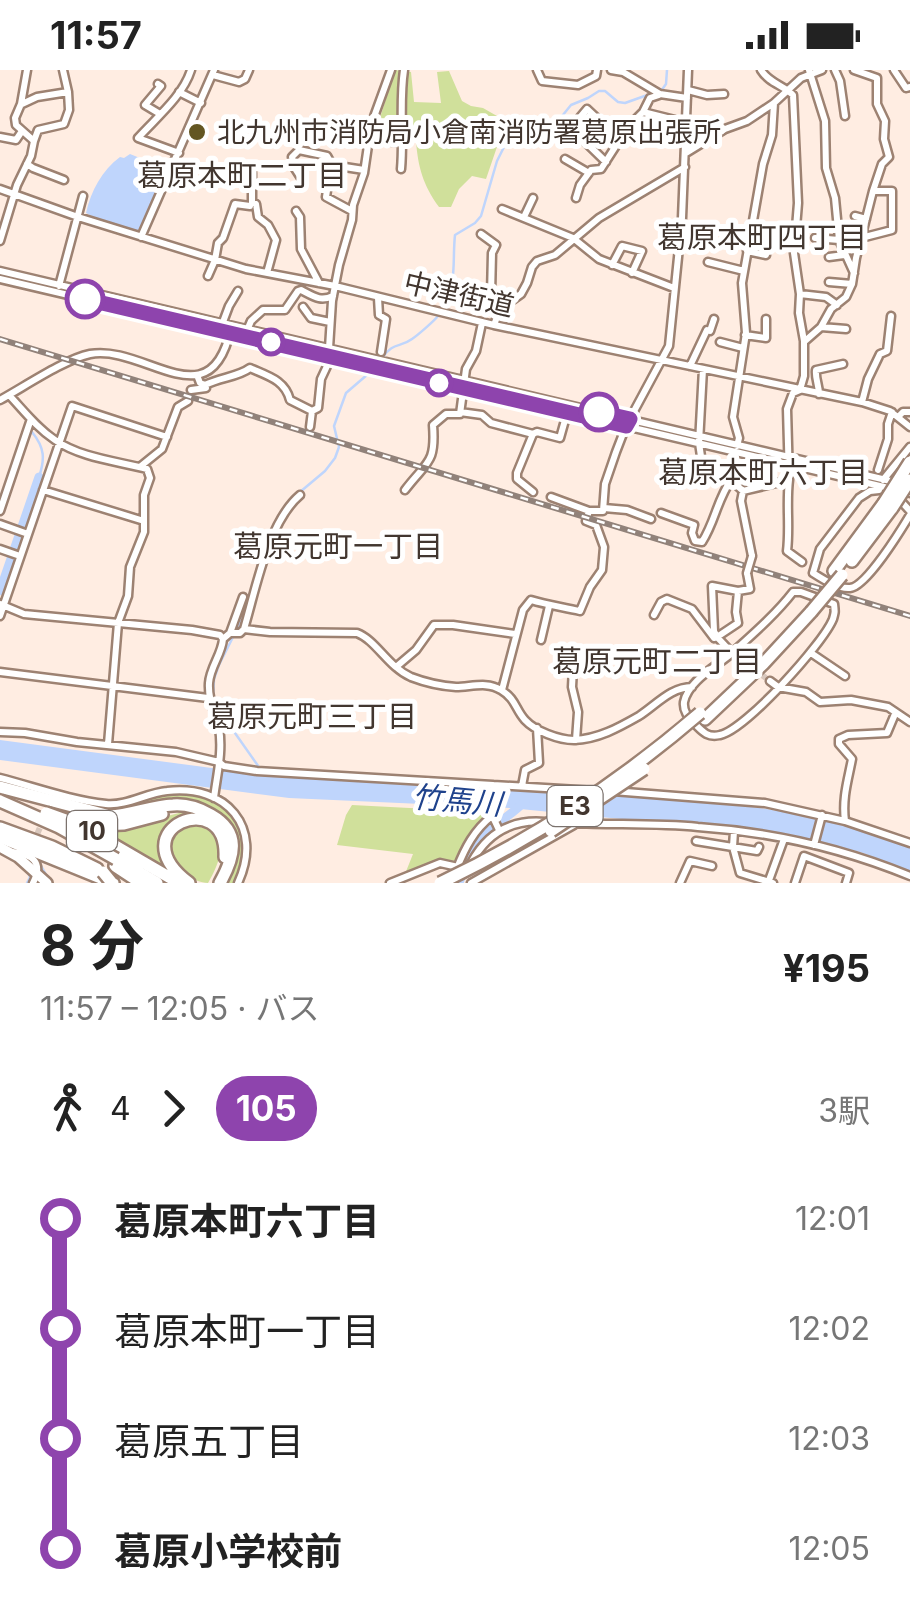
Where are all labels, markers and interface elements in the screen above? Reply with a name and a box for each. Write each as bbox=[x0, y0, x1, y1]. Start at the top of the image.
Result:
text: 11:57 bbox=[50, 12, 142, 58]
place label: 北九州市消防局小倉南消防署葛原出張所 bbox=[217, 115, 721, 149]
marker: 北九州市消防局小倉南消防署葛原出張所 bbox=[186, 121, 208, 143]
district label: 葛原本町二丁目 bbox=[137, 157, 347, 193]
district label: 葛原本町四丁目 bbox=[657, 219, 867, 255]
street label: 中津街道 bbox=[401, 265, 517, 323]
unlabelled marker bbox=[66, 280, 104, 318]
unlabelled marker bbox=[258, 329, 284, 355]
unlabelled marker bbox=[426, 370, 452, 396]
unlabelled marker bbox=[580, 393, 618, 431]
district label: 葛原本町六丁目 bbox=[658, 454, 868, 490]
district label: 葛原元町一丁目 bbox=[233, 528, 443, 564]
district label: 葛原元町二丁目 bbox=[552, 643, 762, 679]
district label: 葛原元町三丁目 bbox=[207, 698, 417, 734]
water label: 竹馬川 bbox=[411, 778, 506, 822]
road number: E3 bbox=[548, 786, 602, 826]
road number: 10 bbox=[67, 811, 117, 851]
text: 8 分 bbox=[40, 912, 144, 978]
text: ¥195 bbox=[783, 945, 870, 991]
text: 11:57 – 12:05 · バス bbox=[40, 989, 319, 1028]
icon: walk bbox=[40, 1081, 95, 1136]
icon: forward bbox=[146, 1081, 201, 1136]
text: 105 bbox=[236, 1087, 297, 1129]
text: 4 bbox=[110, 1089, 131, 1128]
text: 3駅 bbox=[818, 1091, 870, 1130]
text: 葛原本町六丁目 bbox=[114, 1198, 380, 1244]
text: 12:01 bbox=[795, 1199, 870, 1238]
text: 葛原本町一丁目 bbox=[114, 1308, 380, 1354]
text: 12:02 bbox=[789, 1309, 870, 1348]
text: 葛原五丁目 bbox=[114, 1418, 304, 1464]
text: 12:03 bbox=[788, 1419, 870, 1458]
text: 葛原小学校前 bbox=[114, 1528, 342, 1574]
text: 12:05 bbox=[789, 1529, 870, 1568]

